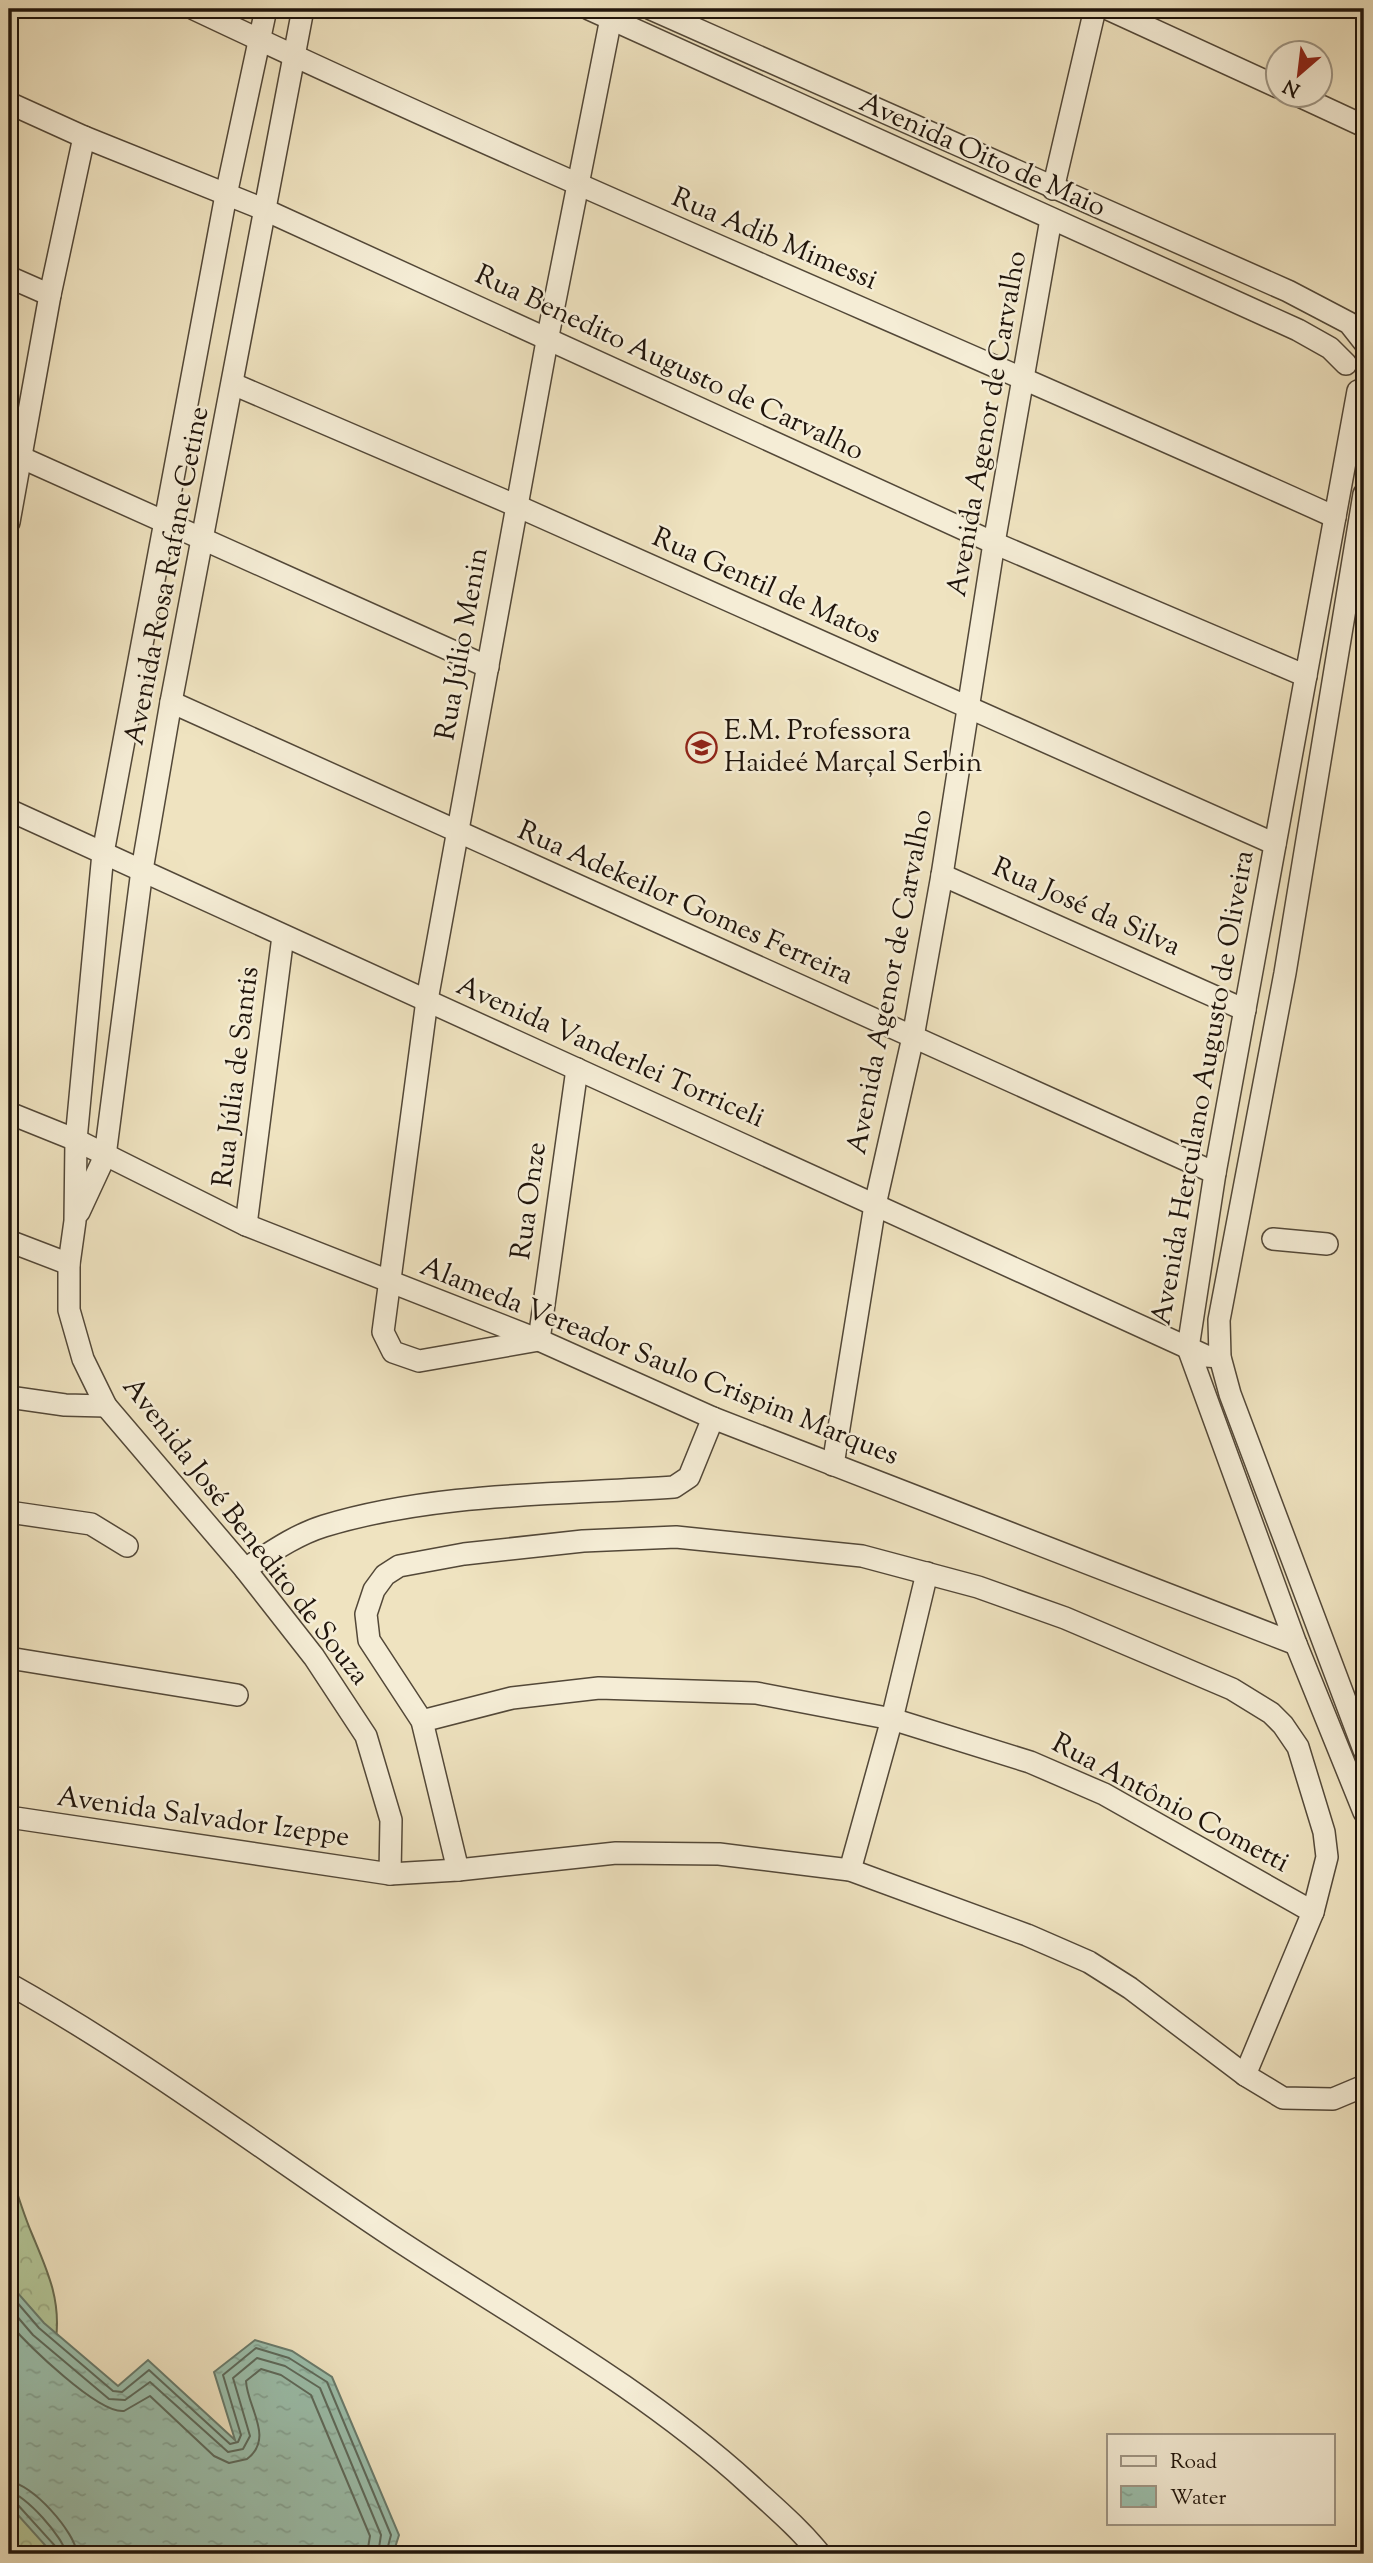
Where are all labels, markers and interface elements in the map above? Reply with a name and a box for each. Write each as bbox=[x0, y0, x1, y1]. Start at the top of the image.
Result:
north arrow bbox=[1264, 38, 1334, 108]
text: N bbox=[1279, 71, 1305, 102]
street label: Avenida Oito de Maio bbox=[852, 84, 1112, 228]
street label: Rua Adib Mimessi bbox=[665, 179, 883, 301]
street label: Avenida Agenor de Carvalho bbox=[938, 248, 1038, 600]
street label: Rua Benedito Augusto de Carvalho bbox=[468, 256, 870, 472]
street label: Avenida Rosa Rafane Cetine bbox=[116, 403, 220, 749]
street label: Rua Gentil de Matos bbox=[645, 519, 887, 655]
street label: Rua Júlio Menin bbox=[426, 545, 500, 743]
place label: E.M. Professora Haideé Marçal Serbin bbox=[724, 712, 982, 784]
school or university icon: E.M. Professora Haideé Marçal Serbin bbox=[684, 731, 718, 765]
street label: Avenida Agenor de Carvalho bbox=[838, 806, 944, 1158]
street label: Rua Adekeilor Gomes Ferreira bbox=[511, 812, 859, 996]
street label: Avenida Herculano Augusto de Oliveira bbox=[1142, 847, 1266, 1329]
street label: Rua José da Silva bbox=[986, 849, 1187, 967]
street label: Rua Júlia de Santis bbox=[204, 964, 270, 1190]
street label: Avenida Vanderlei Torriceli bbox=[450, 967, 770, 1139]
street label: Rua Onze bbox=[502, 1140, 558, 1262]
street label: Alameda Vereador Saulo Crispim Marques bbox=[414, 1247, 904, 1477]
street label: Avenida José Benedito de Souza bbox=[112, 1369, 378, 1695]
street label: Rua Antônio Cometti bbox=[1044, 1724, 1296, 1884]
street label: Avenida Salvador Izeppe bbox=[54, 1778, 352, 1858]
legend bbox=[1107, 2434, 1334, 2524]
text: Road bbox=[1170, 2448, 1217, 2478]
text: Water bbox=[1170, 2484, 1227, 2514]

